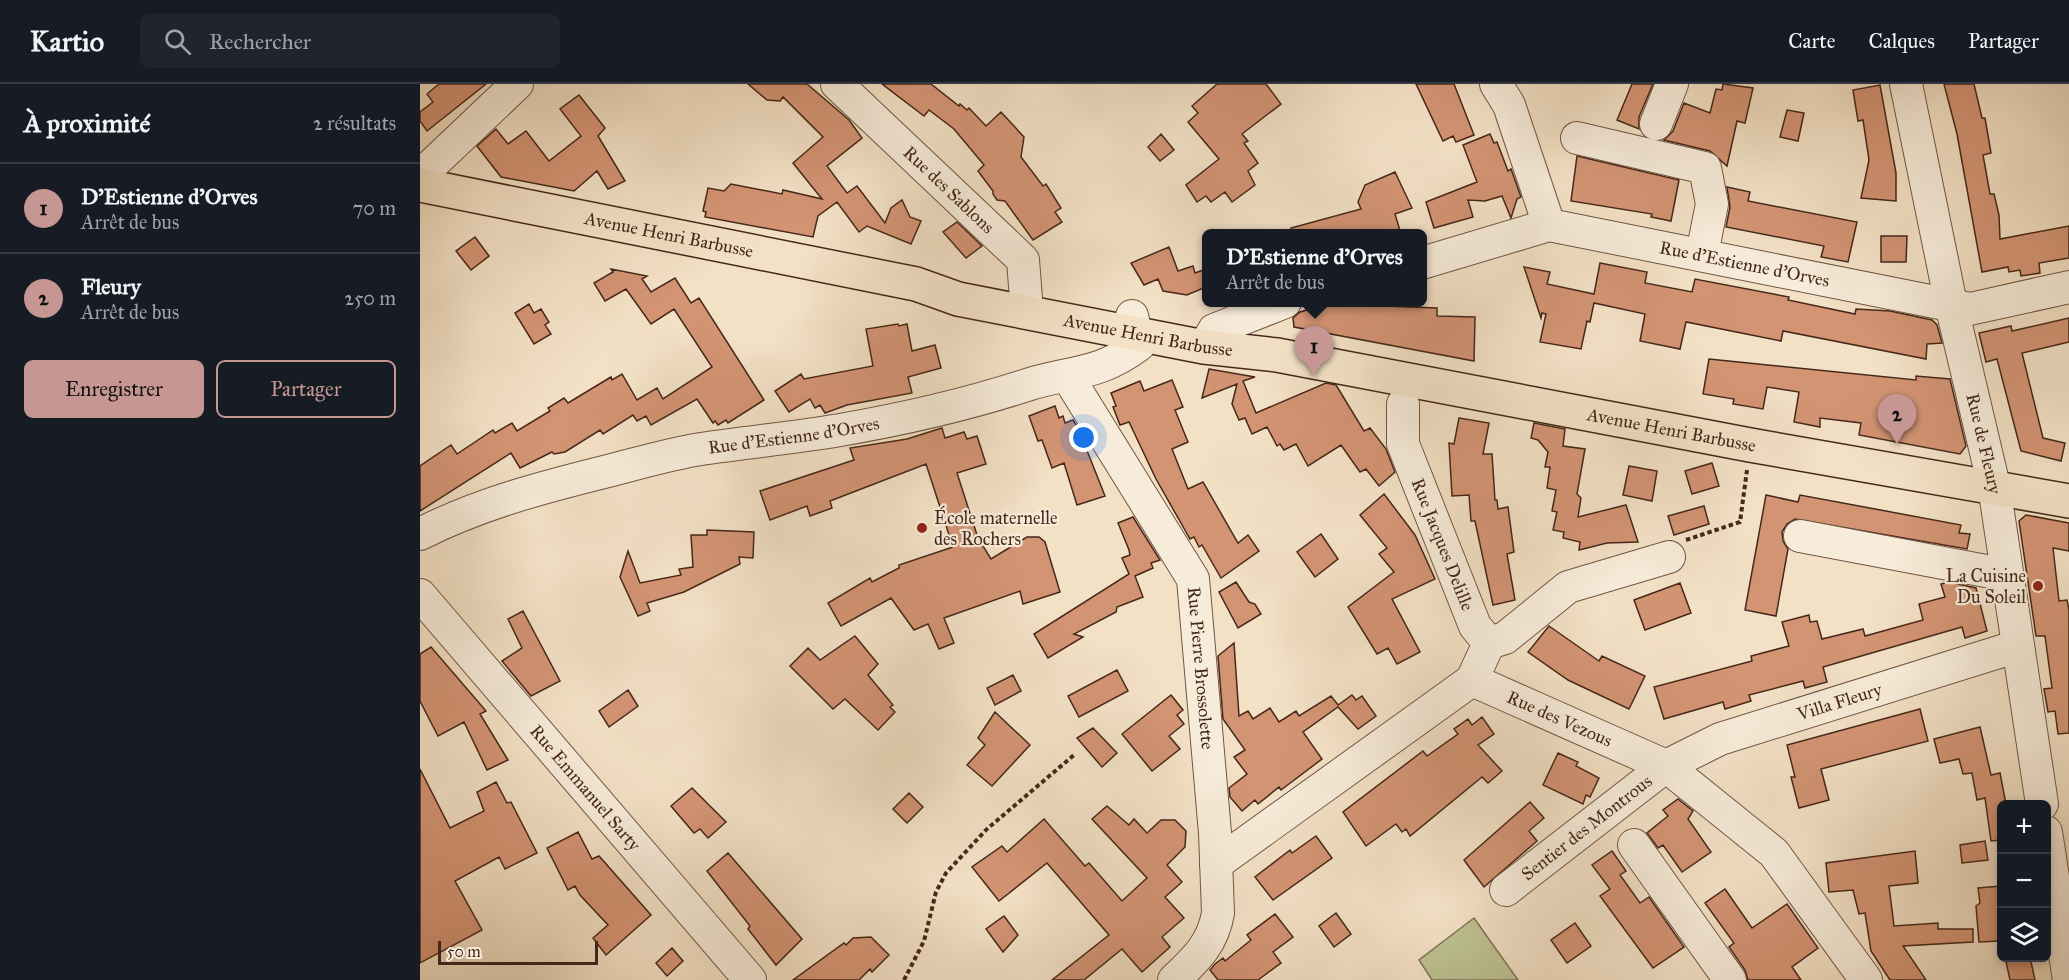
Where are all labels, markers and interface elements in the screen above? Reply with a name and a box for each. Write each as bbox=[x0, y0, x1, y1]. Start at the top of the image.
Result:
search box bbox=[140, 14, 560, 68]
text: Kartio bbox=[30, 24, 104, 59]
icon: search bbox=[161, 25, 194, 58]
text: Rechercher bbox=[209, 28, 311, 55]
text: Carte bbox=[1788, 28, 1835, 54]
text: Calques bbox=[1868, 28, 1935, 54]
text: Partager bbox=[1968, 28, 2039, 54]
text: À proximité bbox=[24, 107, 150, 139]
text: 2 résultats bbox=[313, 111, 396, 135]
street label: Rue des Sablons bbox=[899, 141, 999, 238]
text: D'Estienne d'Orves bbox=[81, 183, 258, 210]
text: 1 bbox=[40, 196, 47, 220]
text: 70 m bbox=[353, 196, 396, 220]
street label: Avenue Henri Barbusse bbox=[582, 207, 755, 262]
text: Arrêt de bus bbox=[81, 210, 179, 234]
popup bbox=[1202, 229, 1427, 307]
street label: Rue d'Estienne d'Orves bbox=[1658, 236, 1832, 292]
text: D'Estienne d'Orves bbox=[1226, 243, 1403, 270]
text: Arrêt de bus bbox=[1226, 270, 1325, 294]
text: Fleury bbox=[81, 273, 141, 300]
text: 2 bbox=[39, 286, 48, 310]
text: 250 m bbox=[344, 286, 396, 310]
text: Arrêt de bus bbox=[81, 300, 179, 324]
street label: Avenue Henri Barbusse bbox=[1061, 309, 1234, 361]
pin: 1 bbox=[1294, 326, 1334, 376]
button: Enregistrer bbox=[24, 360, 204, 418]
button: Partager bbox=[216, 360, 396, 418]
street label: Rue de Fleury bbox=[1961, 391, 2006, 496]
pin: 2 bbox=[1878, 394, 1916, 444]
street label: Avenue Henri Barbusse bbox=[1584, 403, 1758, 457]
street label: Rue d'Estienne d'Orves bbox=[707, 412, 881, 459]
your location bbox=[1069, 423, 1098, 452]
street label: Rue Jacques Delille bbox=[1407, 475, 1479, 614]
place label: École maternelle des Rochers bbox=[934, 505, 1058, 550]
marker: École maternelle des Rochers bbox=[915, 521, 929, 535]
place label: La Cuisine Du Soleil bbox=[1946, 565, 2026, 608]
marker: La Cuisine Du Soleil bbox=[2031, 579, 2045, 593]
street label: Rue Pierre Brossolette bbox=[1183, 586, 1219, 751]
street label: Villa Fleury bbox=[1793, 678, 1885, 726]
street label: Rue des Vezous bbox=[1503, 686, 1616, 752]
street label: Rue Emmanuel Sarty bbox=[525, 720, 646, 856]
street label: Sentier des Montrous bbox=[1517, 770, 1656, 885]
map controls bbox=[1997, 800, 2051, 962]
button: + bbox=[1997, 800, 2051, 854]
button: − bbox=[1997, 854, 2051, 908]
button: layers bbox=[1997, 908, 2051, 962]
scale bar bbox=[438, 938, 598, 966]
text: 50 m bbox=[447, 942, 481, 961]

